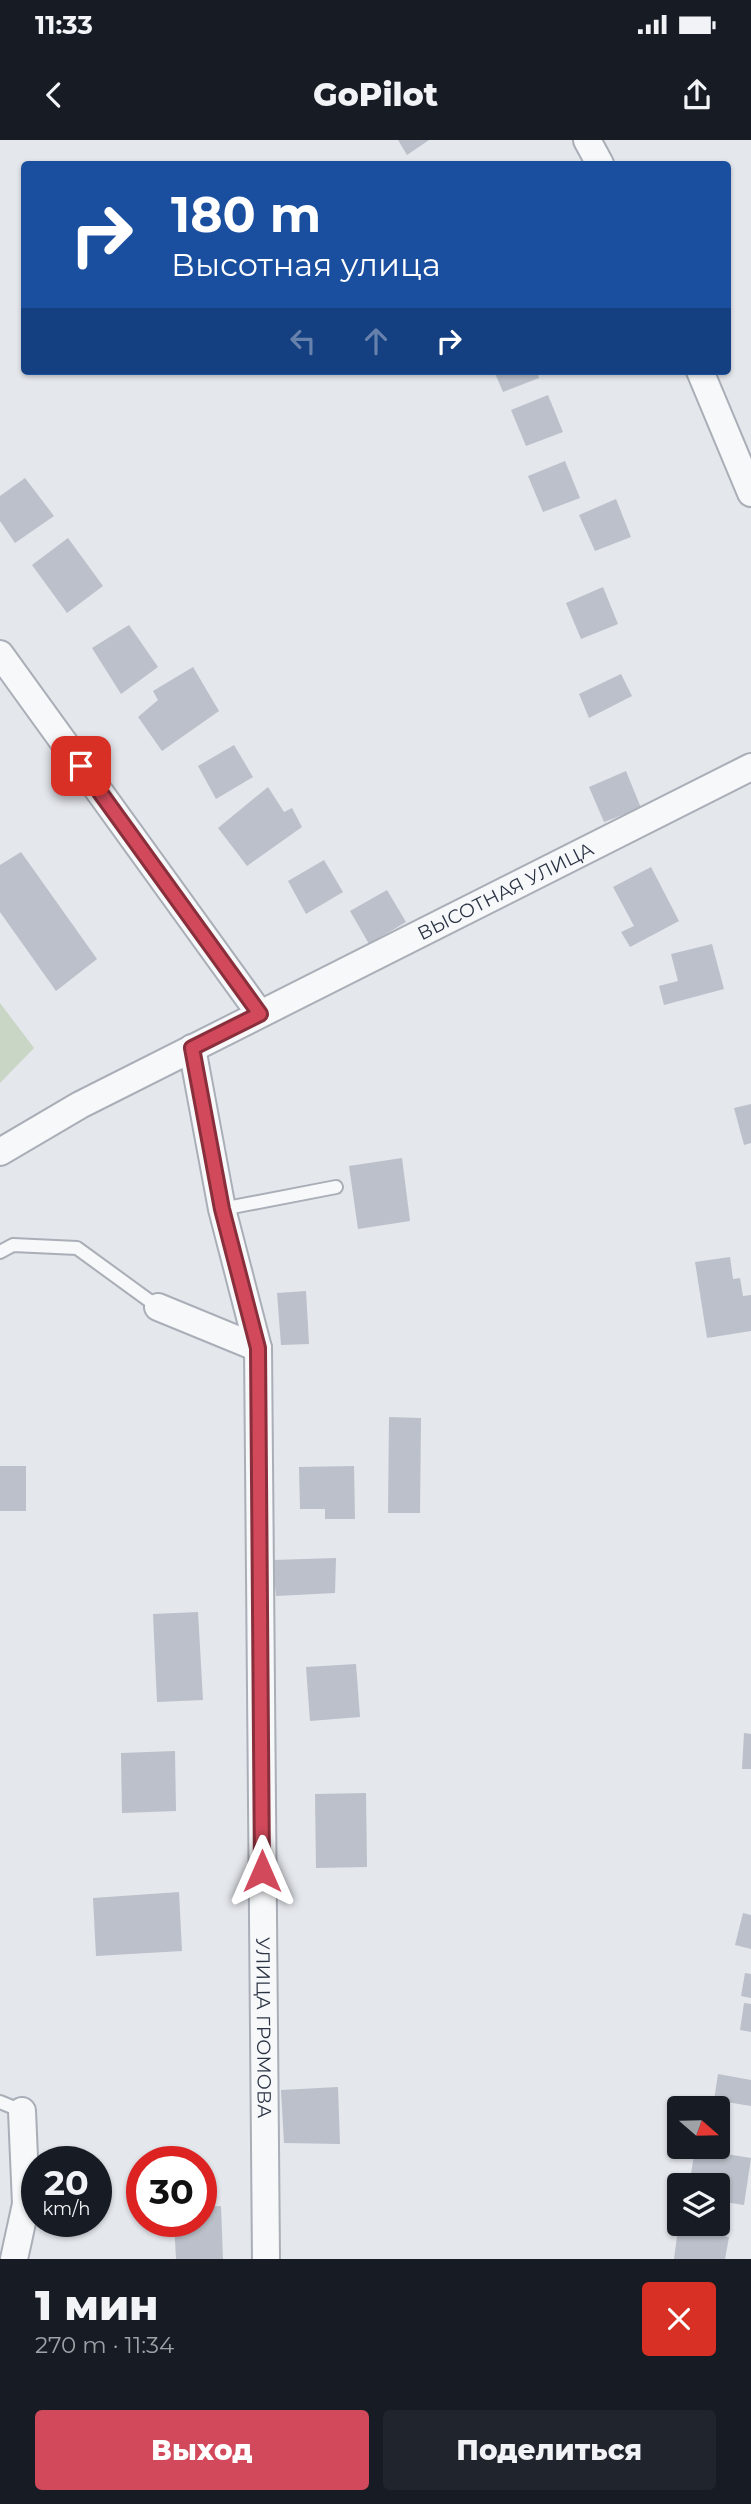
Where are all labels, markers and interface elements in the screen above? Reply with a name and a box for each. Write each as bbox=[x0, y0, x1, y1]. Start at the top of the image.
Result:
text: 11:33 bbox=[35, 9, 93, 41]
text: GoPilot bbox=[313, 75, 438, 114]
icon: back bbox=[35, 76, 73, 114]
icon: share bbox=[678, 76, 716, 114]
text: 180 m bbox=[171, 185, 321, 244]
icon: right bbox=[56, 189, 147, 280]
text: Высотная улица bbox=[171, 245, 441, 284]
icon: left bbox=[284, 322, 322, 360]
icon: ahead bbox=[357, 322, 395, 360]
icon: right bbox=[430, 322, 468, 360]
pin bbox=[51, 736, 111, 796]
icon: arrive bbox=[62, 747, 100, 785]
street label: ВЫСОТНАЯ УЛИЦА bbox=[414, 837, 597, 945]
position arrow bbox=[225, 1834, 299, 1908]
street label: УЛИЦА ГРОМОВА bbox=[252, 1937, 276, 2118]
north arrow bbox=[667, 2096, 730, 2160]
map controls bbox=[667, 2096, 730, 2236]
speed limit sign: 30 bbox=[126, 2146, 217, 2237]
text: 20 bbox=[44, 2161, 89, 2204]
button: layers bbox=[667, 2173, 730, 2236]
text: km/h bbox=[42, 2198, 91, 2220]
text: 1 мин bbox=[35, 2279, 159, 2331]
button: close bbox=[642, 2282, 716, 2356]
text: 270 m · 11:34 bbox=[35, 2331, 174, 2359]
button: Выход bbox=[35, 2410, 369, 2490]
button: Поделиться bbox=[383, 2410, 716, 2490]

